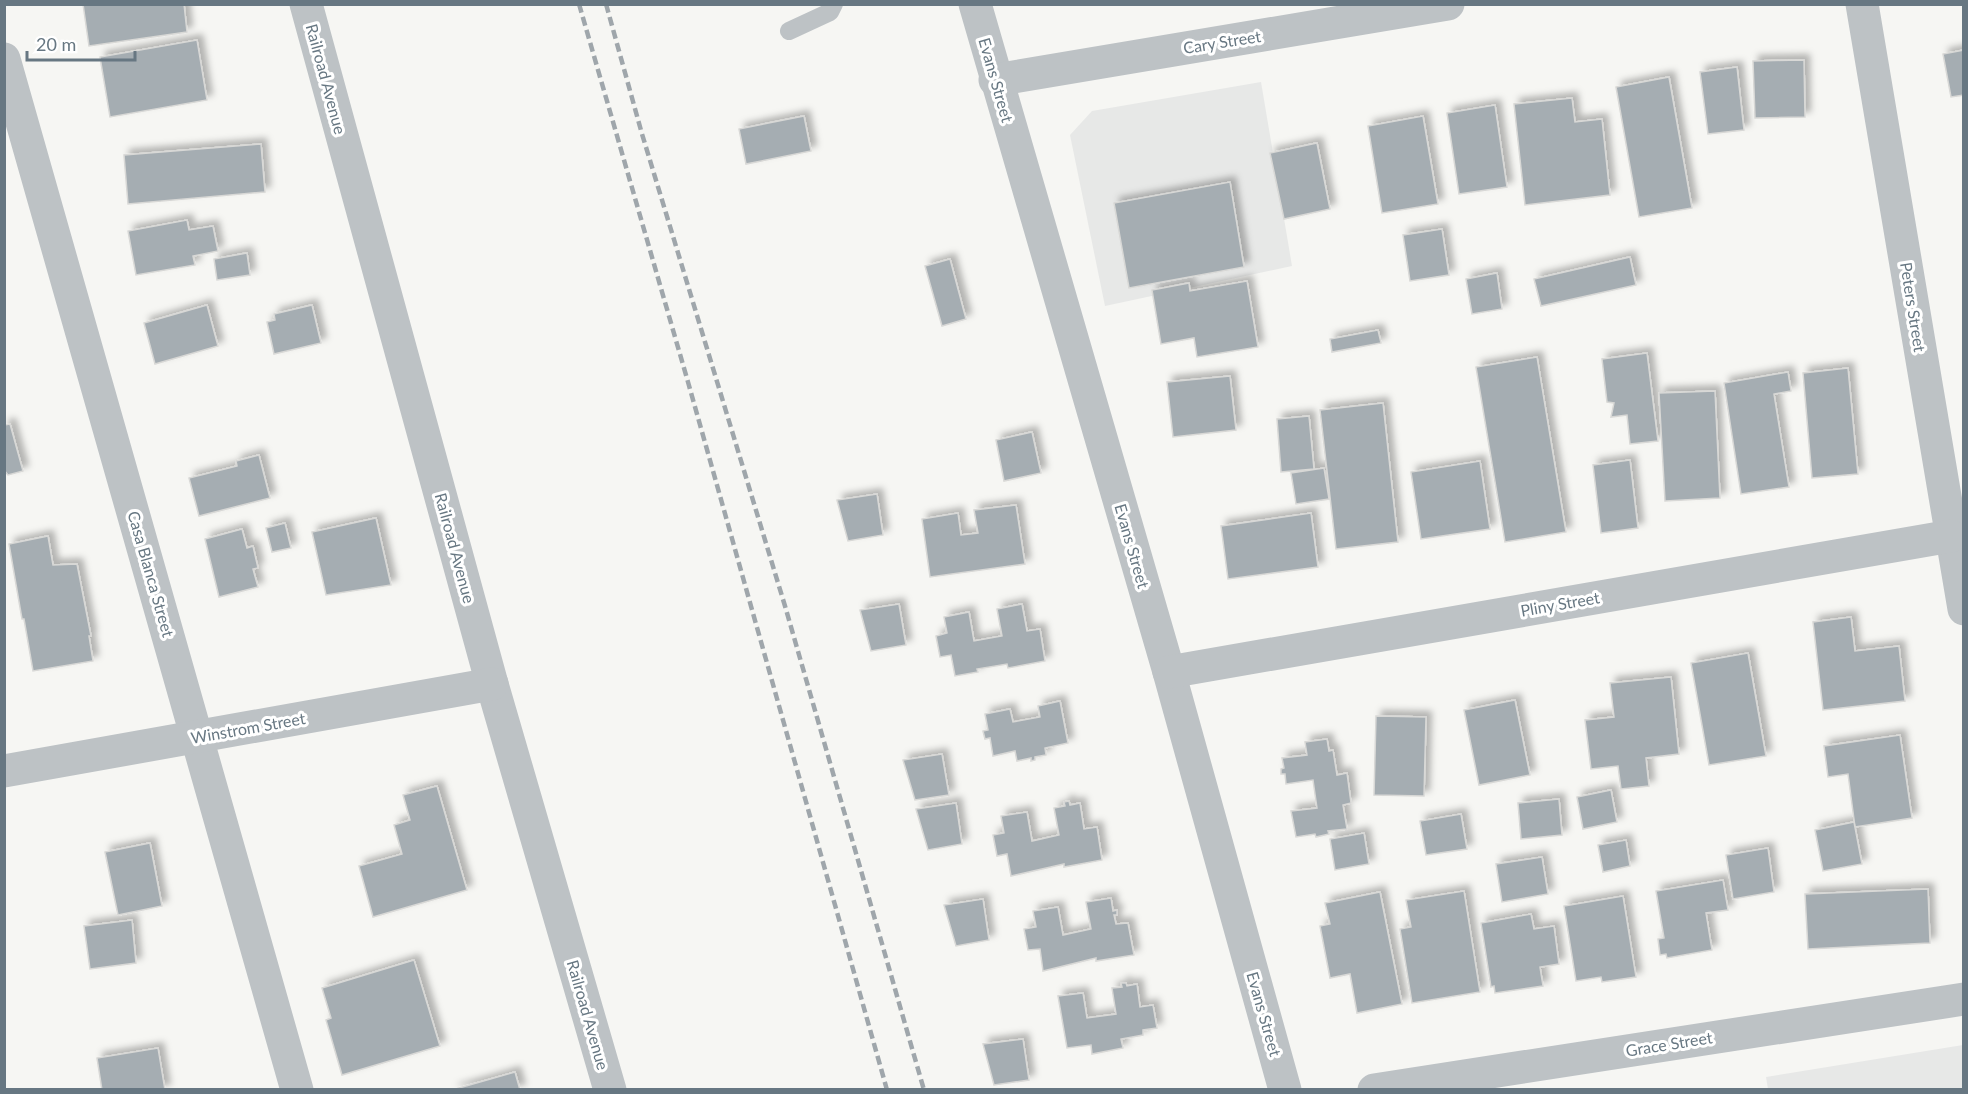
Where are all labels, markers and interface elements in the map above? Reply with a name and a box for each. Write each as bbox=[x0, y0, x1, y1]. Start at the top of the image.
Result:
street label: Railroad Avenue bbox=[303, 22, 350, 136]
scale bar bbox=[27, 24, 135, 62]
street label: Cary Street bbox=[1182, 26, 1262, 57]
text: 20 m bbox=[36, 33, 76, 55]
street label: Evans Street bbox=[975, 35, 1018, 125]
street label: Peters Street bbox=[1897, 261, 1930, 353]
street label: Railroad Avenue bbox=[432, 491, 479, 605]
street label: Evans Street bbox=[1111, 501, 1154, 591]
street label: Casa Blanca Street bbox=[124, 509, 179, 639]
street label: Pliny Street bbox=[1519, 587, 1601, 620]
street label: Winstrom Street bbox=[189, 708, 307, 747]
street label: Railroad Avenue bbox=[564, 958, 613, 1072]
street label: Evans Street bbox=[1243, 969, 1286, 1059]
street label: Grace Street bbox=[1624, 1027, 1714, 1060]

